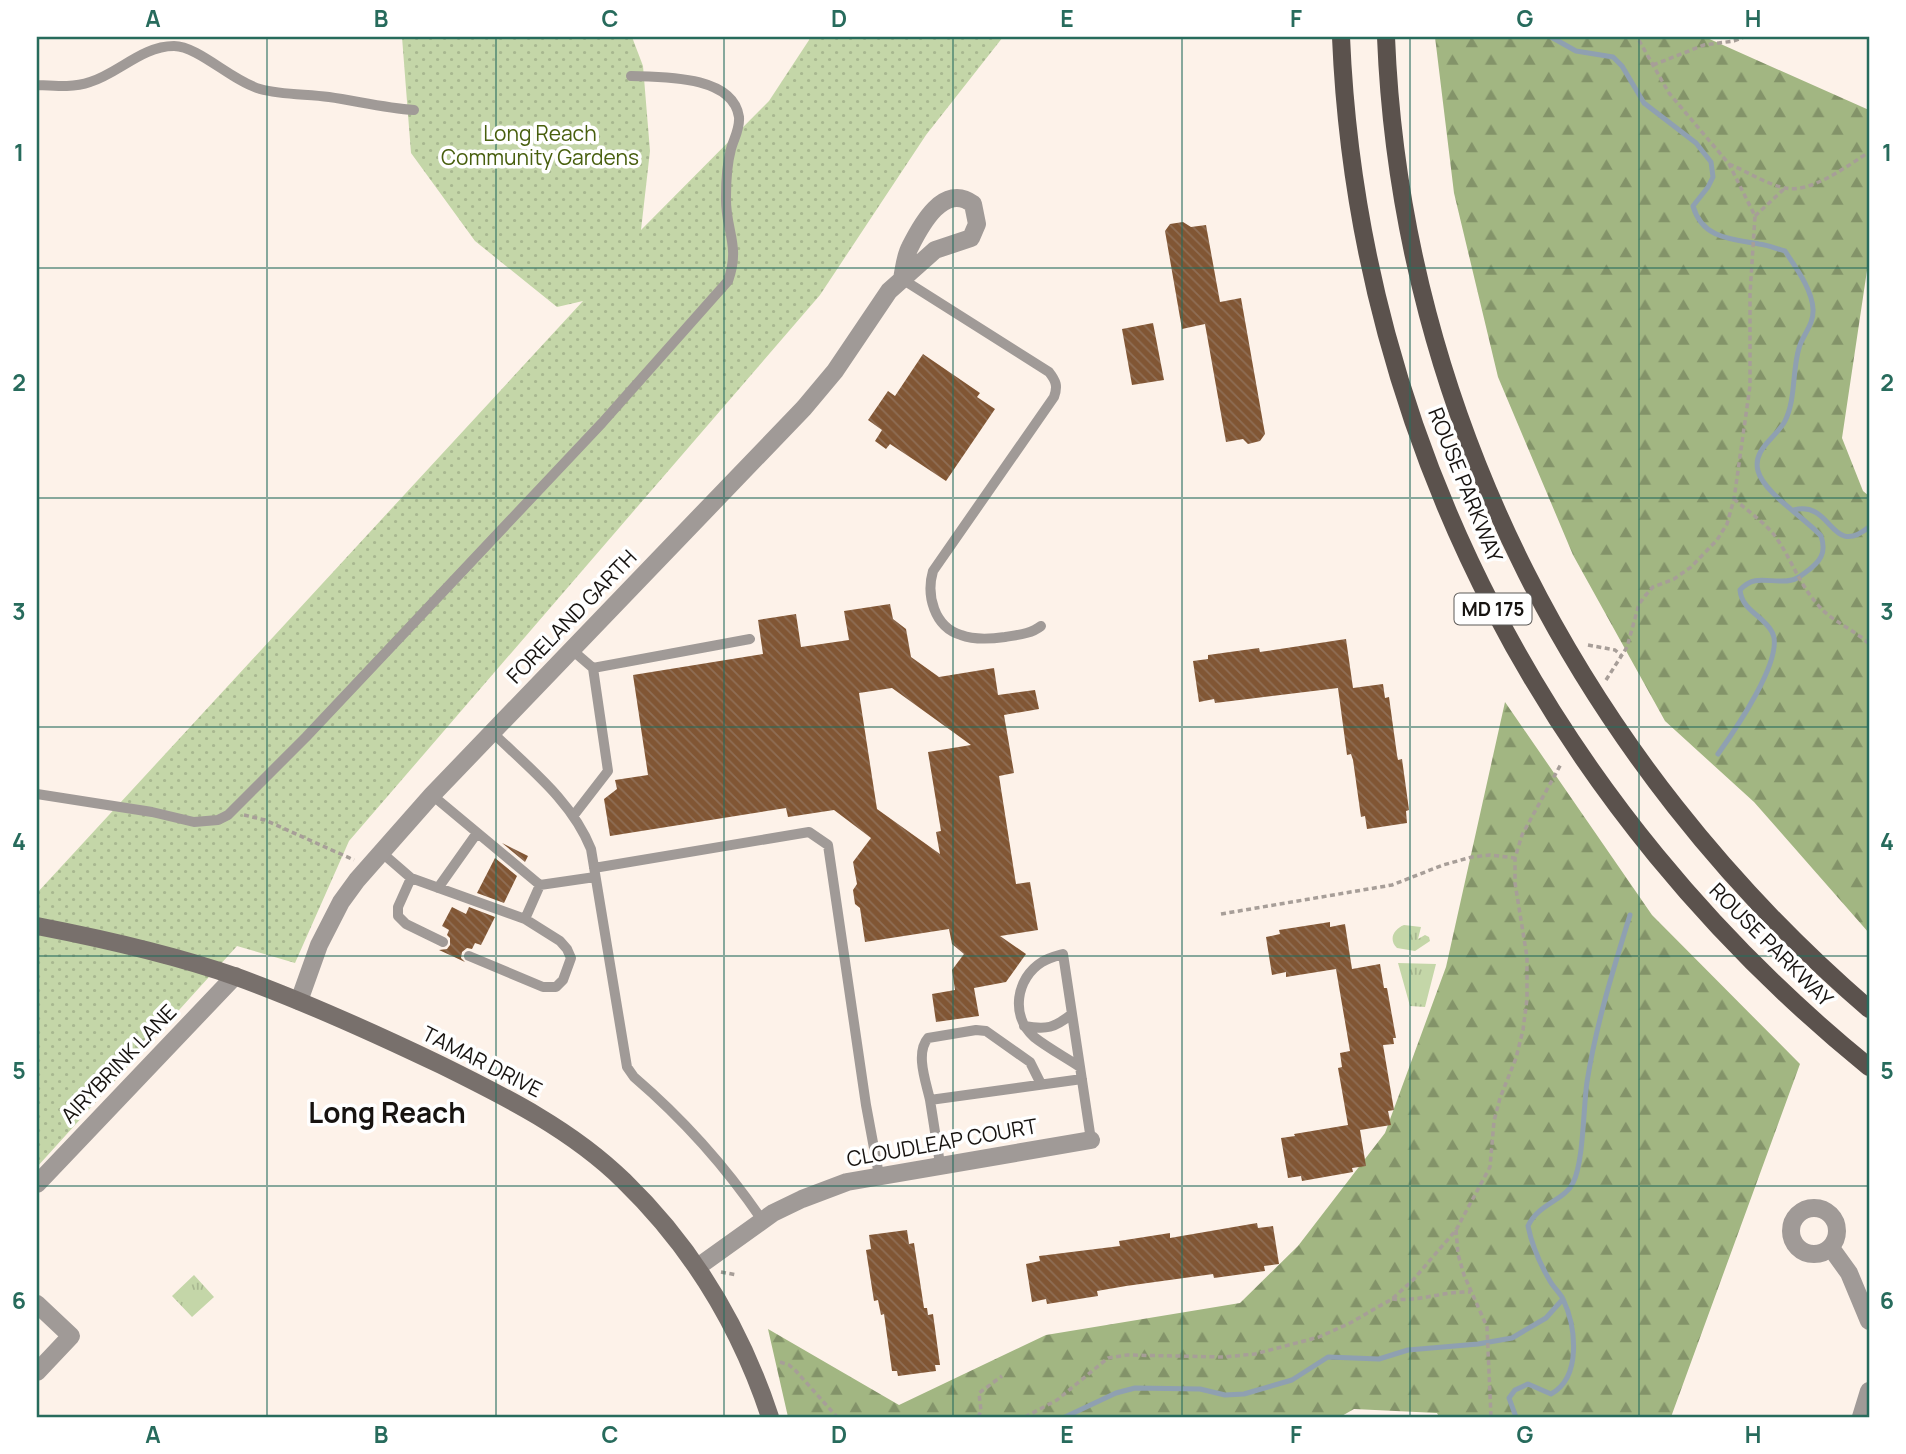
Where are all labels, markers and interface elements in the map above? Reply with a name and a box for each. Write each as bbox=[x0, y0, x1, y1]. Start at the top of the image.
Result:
text: A bbox=[145, 2, 161, 34]
text: B bbox=[374, 2, 388, 34]
text: C bbox=[602, 2, 619, 34]
text: D bbox=[831, 2, 847, 34]
text: E bbox=[1060, 2, 1074, 34]
text: F bbox=[1290, 2, 1302, 34]
text: G bbox=[1517, 2, 1534, 34]
text: H bbox=[1745, 2, 1761, 34]
park label: Long Reach Community Gardens bbox=[441, 119, 639, 171]
text: 1 bbox=[14, 136, 24, 168]
text: 1 bbox=[1882, 136, 1892, 168]
text: 2 bbox=[12, 366, 26, 398]
text: 2 bbox=[1880, 366, 1894, 398]
street label: ROUSE PARKWAY bbox=[1422, 403, 1510, 566]
street label: FORELAND GARTH bbox=[500, 543, 642, 689]
road number: MD 175 bbox=[1454, 594, 1532, 624]
text: 3 bbox=[12, 595, 26, 627]
text: 3 bbox=[1880, 595, 1894, 627]
text: 4 bbox=[12, 825, 26, 857]
text: 4 bbox=[1880, 825, 1894, 857]
street label: ROUSE PARKWAY bbox=[1704, 876, 1840, 1012]
street label: AIRYBRINK LANE bbox=[54, 998, 182, 1129]
street label: TAMAR DRIVE bbox=[418, 1019, 547, 1103]
text: 5 bbox=[12, 1054, 26, 1086]
text: 5 bbox=[1880, 1054, 1894, 1086]
district label: Long Reach bbox=[308, 1093, 466, 1131]
street label: CLOUDLEAP COURT bbox=[844, 1111, 1040, 1173]
text: 6 bbox=[12, 1284, 26, 1316]
text: 6 bbox=[1880, 1284, 1894, 1316]
text: A bbox=[145, 1418, 161, 1450]
text: B bbox=[374, 1418, 388, 1450]
text: C bbox=[602, 1418, 619, 1450]
text: D bbox=[831, 1418, 847, 1450]
text: E bbox=[1060, 1418, 1074, 1450]
text: F bbox=[1290, 1418, 1302, 1450]
text: G bbox=[1517, 1418, 1534, 1450]
text: H bbox=[1745, 1418, 1761, 1450]

